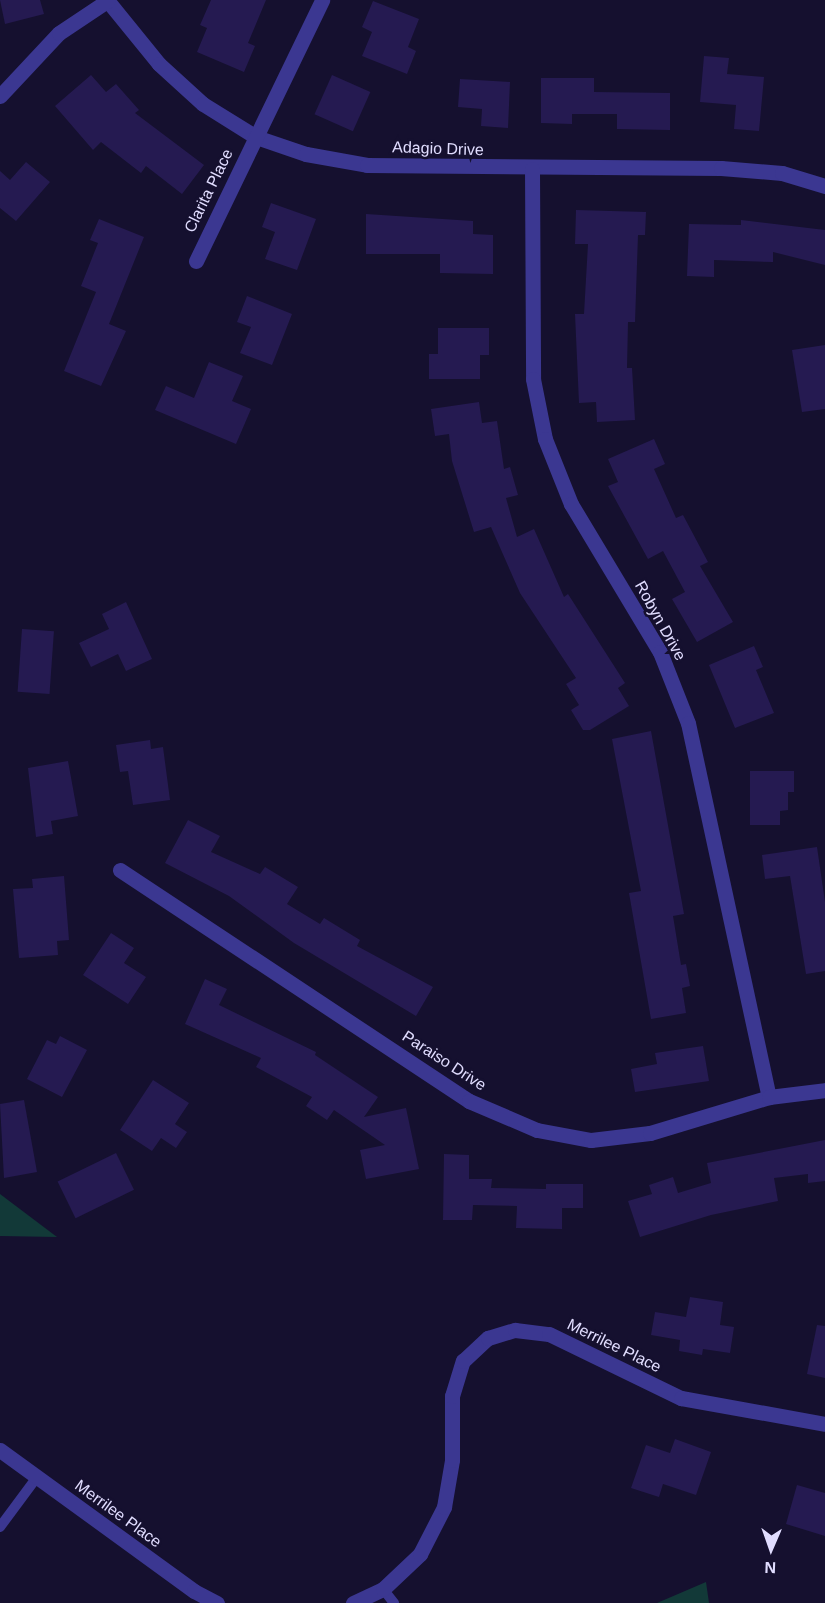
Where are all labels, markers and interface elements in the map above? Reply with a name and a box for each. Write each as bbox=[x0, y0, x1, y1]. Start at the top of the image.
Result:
street label: Adagio Drive bbox=[392, 138, 484, 160]
street label: Clarita Place bbox=[180, 146, 238, 236]
street label: Robyn Drive bbox=[630, 578, 690, 664]
street label: Paraiso Drive bbox=[399, 1027, 489, 1095]
street label: Merrilee Place bbox=[564, 1315, 664, 1377]
street label: Merrilee Place bbox=[71, 1476, 165, 1552]
north arrow bbox=[741, 1519, 801, 1579]
text: N bbox=[764, 1559, 776, 1576]

